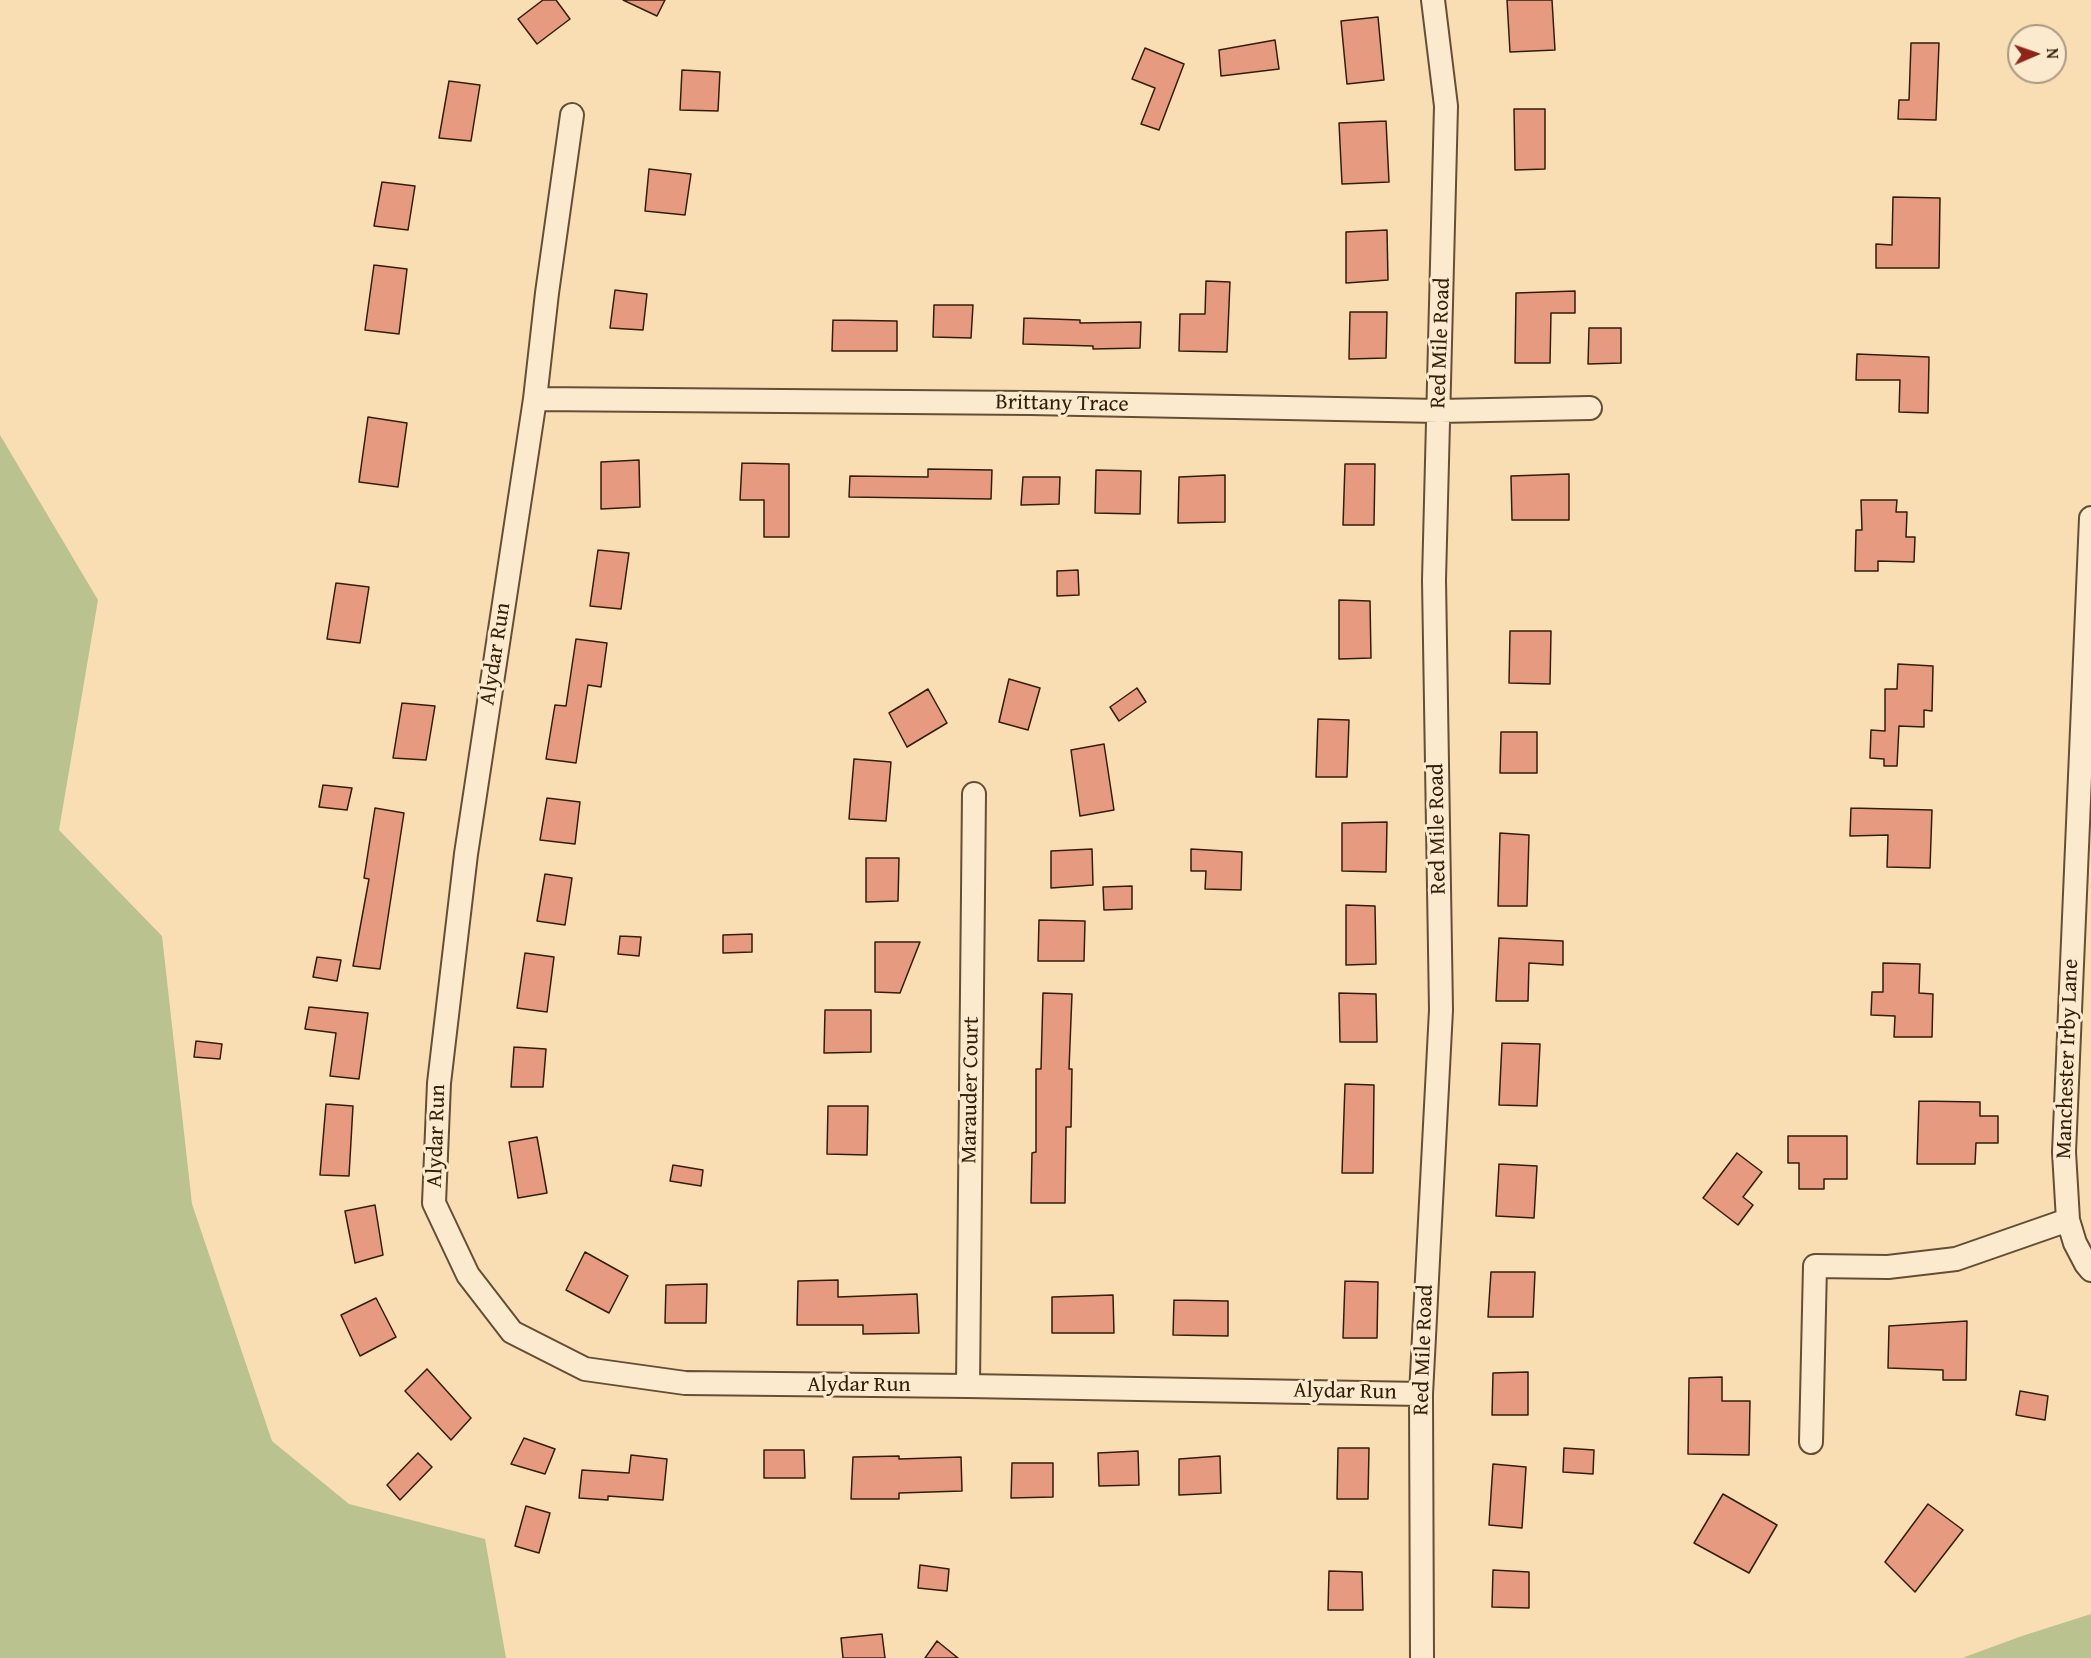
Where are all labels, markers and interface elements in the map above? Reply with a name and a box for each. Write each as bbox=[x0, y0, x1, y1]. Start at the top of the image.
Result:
north arrow bbox=[2007, 24, 2067, 84]
text: N bbox=[2041, 48, 2065, 59]
street label: Red Mile Road bbox=[1426, 277, 1456, 409]
street label: Brittany Trace bbox=[995, 390, 1129, 418]
street label: Alydar Run bbox=[475, 601, 517, 707]
street label: Red Mile Road bbox=[1424, 763, 1452, 895]
street label: Manchester Irby Lane bbox=[2051, 958, 2085, 1160]
street label: Marauder Court bbox=[957, 1016, 985, 1164]
street label: Alydar Run bbox=[422, 1084, 452, 1188]
street label: Red Mile Road bbox=[1409, 1284, 1439, 1416]
street label: Alydar Run bbox=[807, 1372, 911, 1398]
street label: Alydar Run bbox=[1293, 1378, 1397, 1406]

